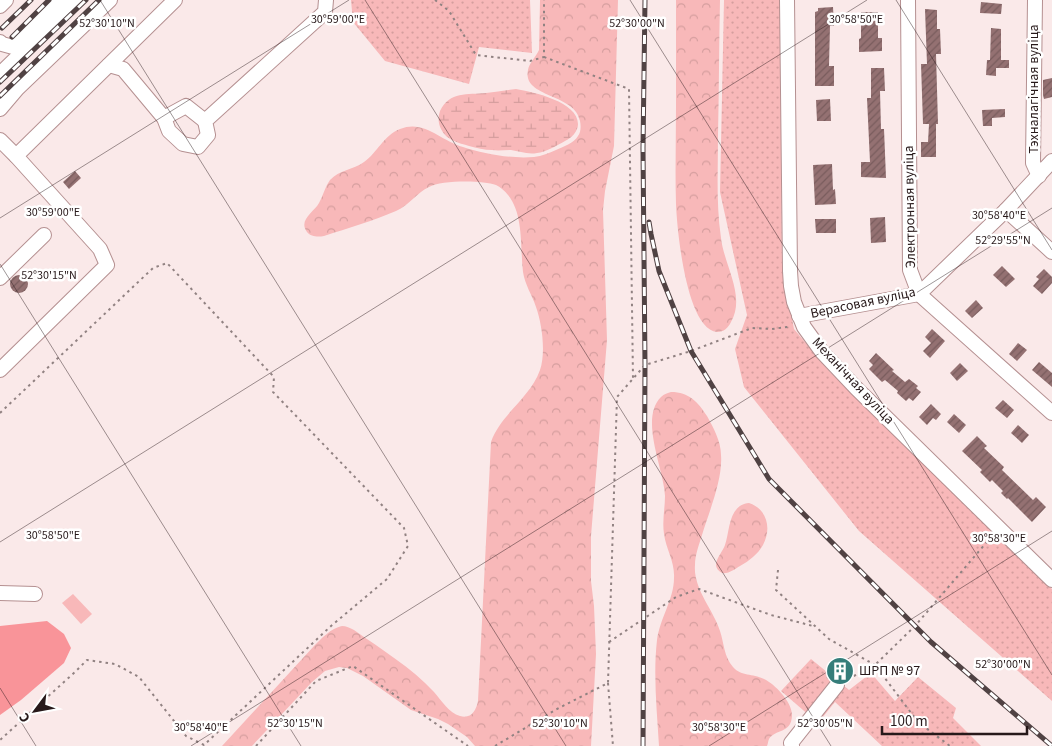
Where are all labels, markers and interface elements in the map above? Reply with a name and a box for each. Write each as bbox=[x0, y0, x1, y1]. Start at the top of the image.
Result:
text: 30°59'00"E bbox=[311, 11, 365, 28]
text: 30°58'50"E bbox=[829, 11, 883, 28]
text: 52°30'10"N bbox=[79, 15, 135, 32]
text: 52°30'00"N bbox=[609, 15, 665, 32]
street label: Тэхналагічная вуліца bbox=[1024, 24, 1044, 154]
street label: Электронная вуліца bbox=[899, 145, 921, 269]
text: 30°59'00"E bbox=[26, 204, 80, 221]
text: 30°58'40"E bbox=[972, 207, 1026, 224]
text: 52°29'55"N bbox=[975, 232, 1031, 249]
text: 52°30'15"N bbox=[21, 267, 77, 284]
street label: Верасовая вуліца bbox=[809, 282, 917, 324]
street label: Механічная вуліца bbox=[807, 333, 899, 429]
text: 30°58'50"E bbox=[26, 527, 80, 544]
text: 30°58'30"E bbox=[972, 530, 1026, 547]
building icon: ШРП № 97 bbox=[825, 656, 855, 686]
text: 52°30'00"N bbox=[975, 656, 1031, 673]
place label: ШРП № 97 bbox=[859, 661, 920, 681]
north arrow bbox=[10, 686, 60, 736]
scale bar bbox=[882, 704, 1027, 736]
text: С bbox=[14, 709, 35, 726]
text: 100 m bbox=[890, 711, 928, 732]
text: 52°30'15"N bbox=[267, 715, 323, 732]
text: 52°30'10"N bbox=[532, 715, 588, 732]
text: 52°30'05"N bbox=[797, 715, 853, 732]
text: 30°58'40"E bbox=[174, 719, 228, 736]
text: 30°58'30"E bbox=[692, 719, 746, 736]

